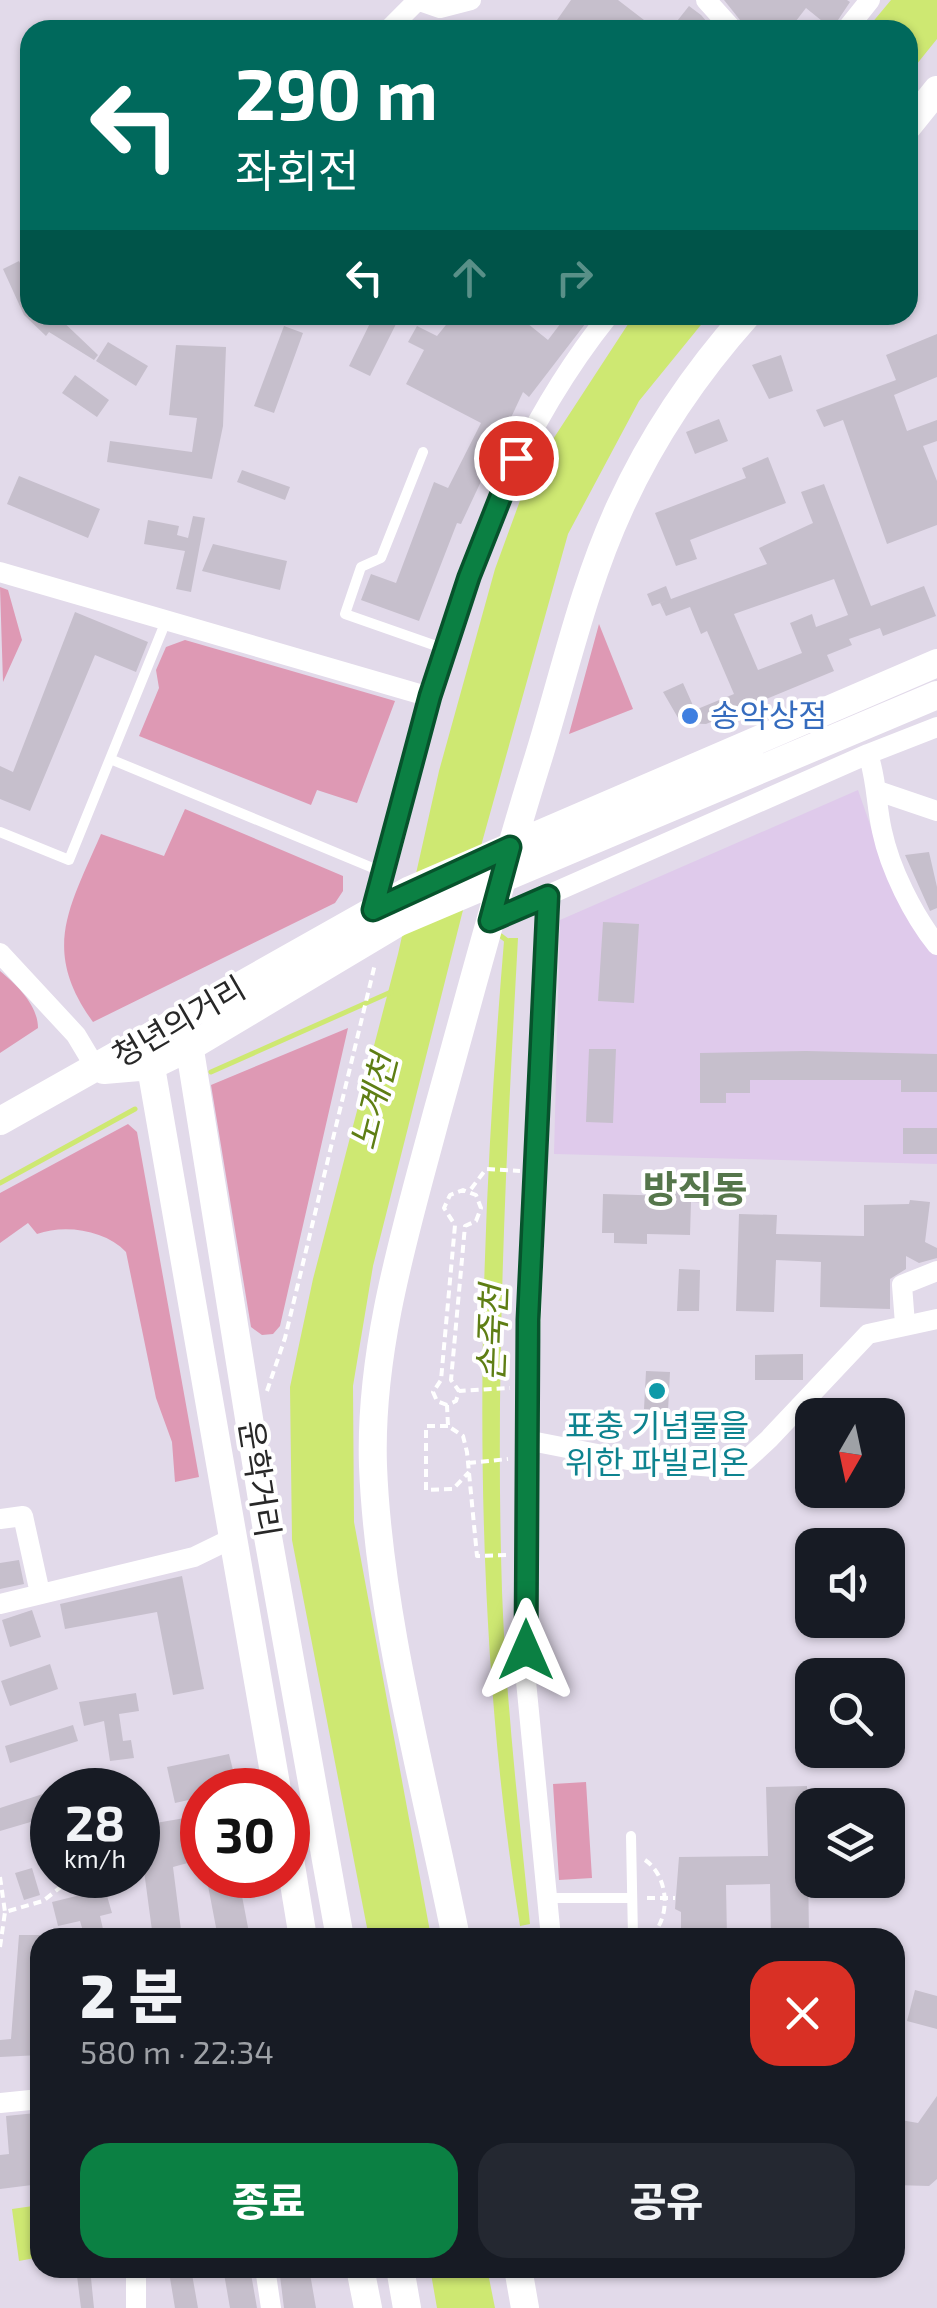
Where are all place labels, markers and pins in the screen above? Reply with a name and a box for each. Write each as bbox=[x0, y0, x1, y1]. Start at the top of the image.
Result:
pin bbox=[474, 416, 559, 501]
place label: 송악상점 bbox=[710, 695, 828, 733]
marker: 송악상점 bbox=[679, 705, 701, 727]
marker: 표충 기념물을 위한 파빌리온 bbox=[646, 1380, 668, 1402]
place label: 표충 기념물을 위한 파빌리온 bbox=[565, 1405, 749, 1480]

